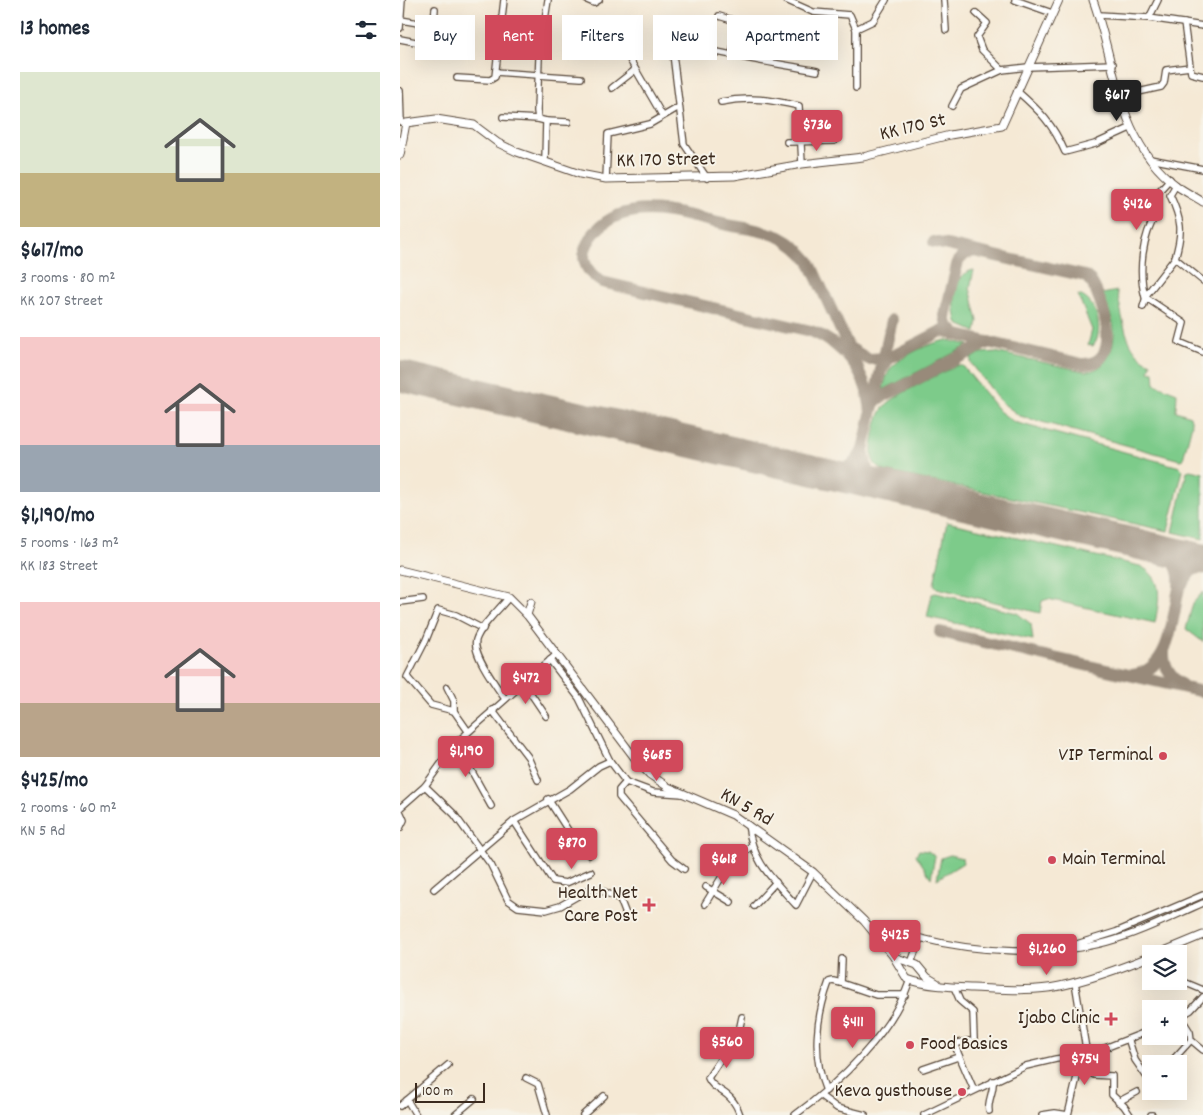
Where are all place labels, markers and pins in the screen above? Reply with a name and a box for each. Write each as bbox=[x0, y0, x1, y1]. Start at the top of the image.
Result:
pin: $617 bbox=[1087, 80, 1147, 122]
pin: $736 bbox=[787, 110, 847, 152]
pin: $426 bbox=[1107, 188, 1167, 231]
pin: $472 bbox=[496, 662, 556, 705]
pin: $1,190 bbox=[425, 736, 507, 778]
pin: $685 bbox=[627, 740, 687, 782]
place label: VIP Terminal bbox=[1059, 742, 1153, 770]
marker: VIP Terminal bbox=[1157, 750, 1169, 762]
pin: $870 bbox=[542, 828, 602, 870]
pin: $618 bbox=[694, 844, 754, 886]
place label: Main Terminal bbox=[1062, 846, 1166, 874]
marker: Main Terminal bbox=[1046, 854, 1058, 866]
place label: Health Net Care Post bbox=[558, 880, 638, 931]
marker: Health Net Care Post bbox=[642, 898, 656, 912]
pin: $425 bbox=[865, 920, 925, 962]
pin: $1,260 bbox=[1006, 934, 1088, 976]
place label: Ijabo Clinic bbox=[1018, 1005, 1100, 1033]
pin: $411 bbox=[823, 1006, 883, 1049]
marker: Ijabo Clinic bbox=[1104, 1012, 1118, 1026]
pin: $560 bbox=[697, 1026, 757, 1069]
place label: Food Basics bbox=[920, 1031, 1008, 1059]
marker: Food Basics bbox=[904, 1039, 916, 1051]
pin: $754 bbox=[1055, 1044, 1115, 1086]
place label: Keva gusthouse bbox=[835, 1078, 952, 1106]
marker: Keva gusthouse bbox=[956, 1086, 968, 1098]

